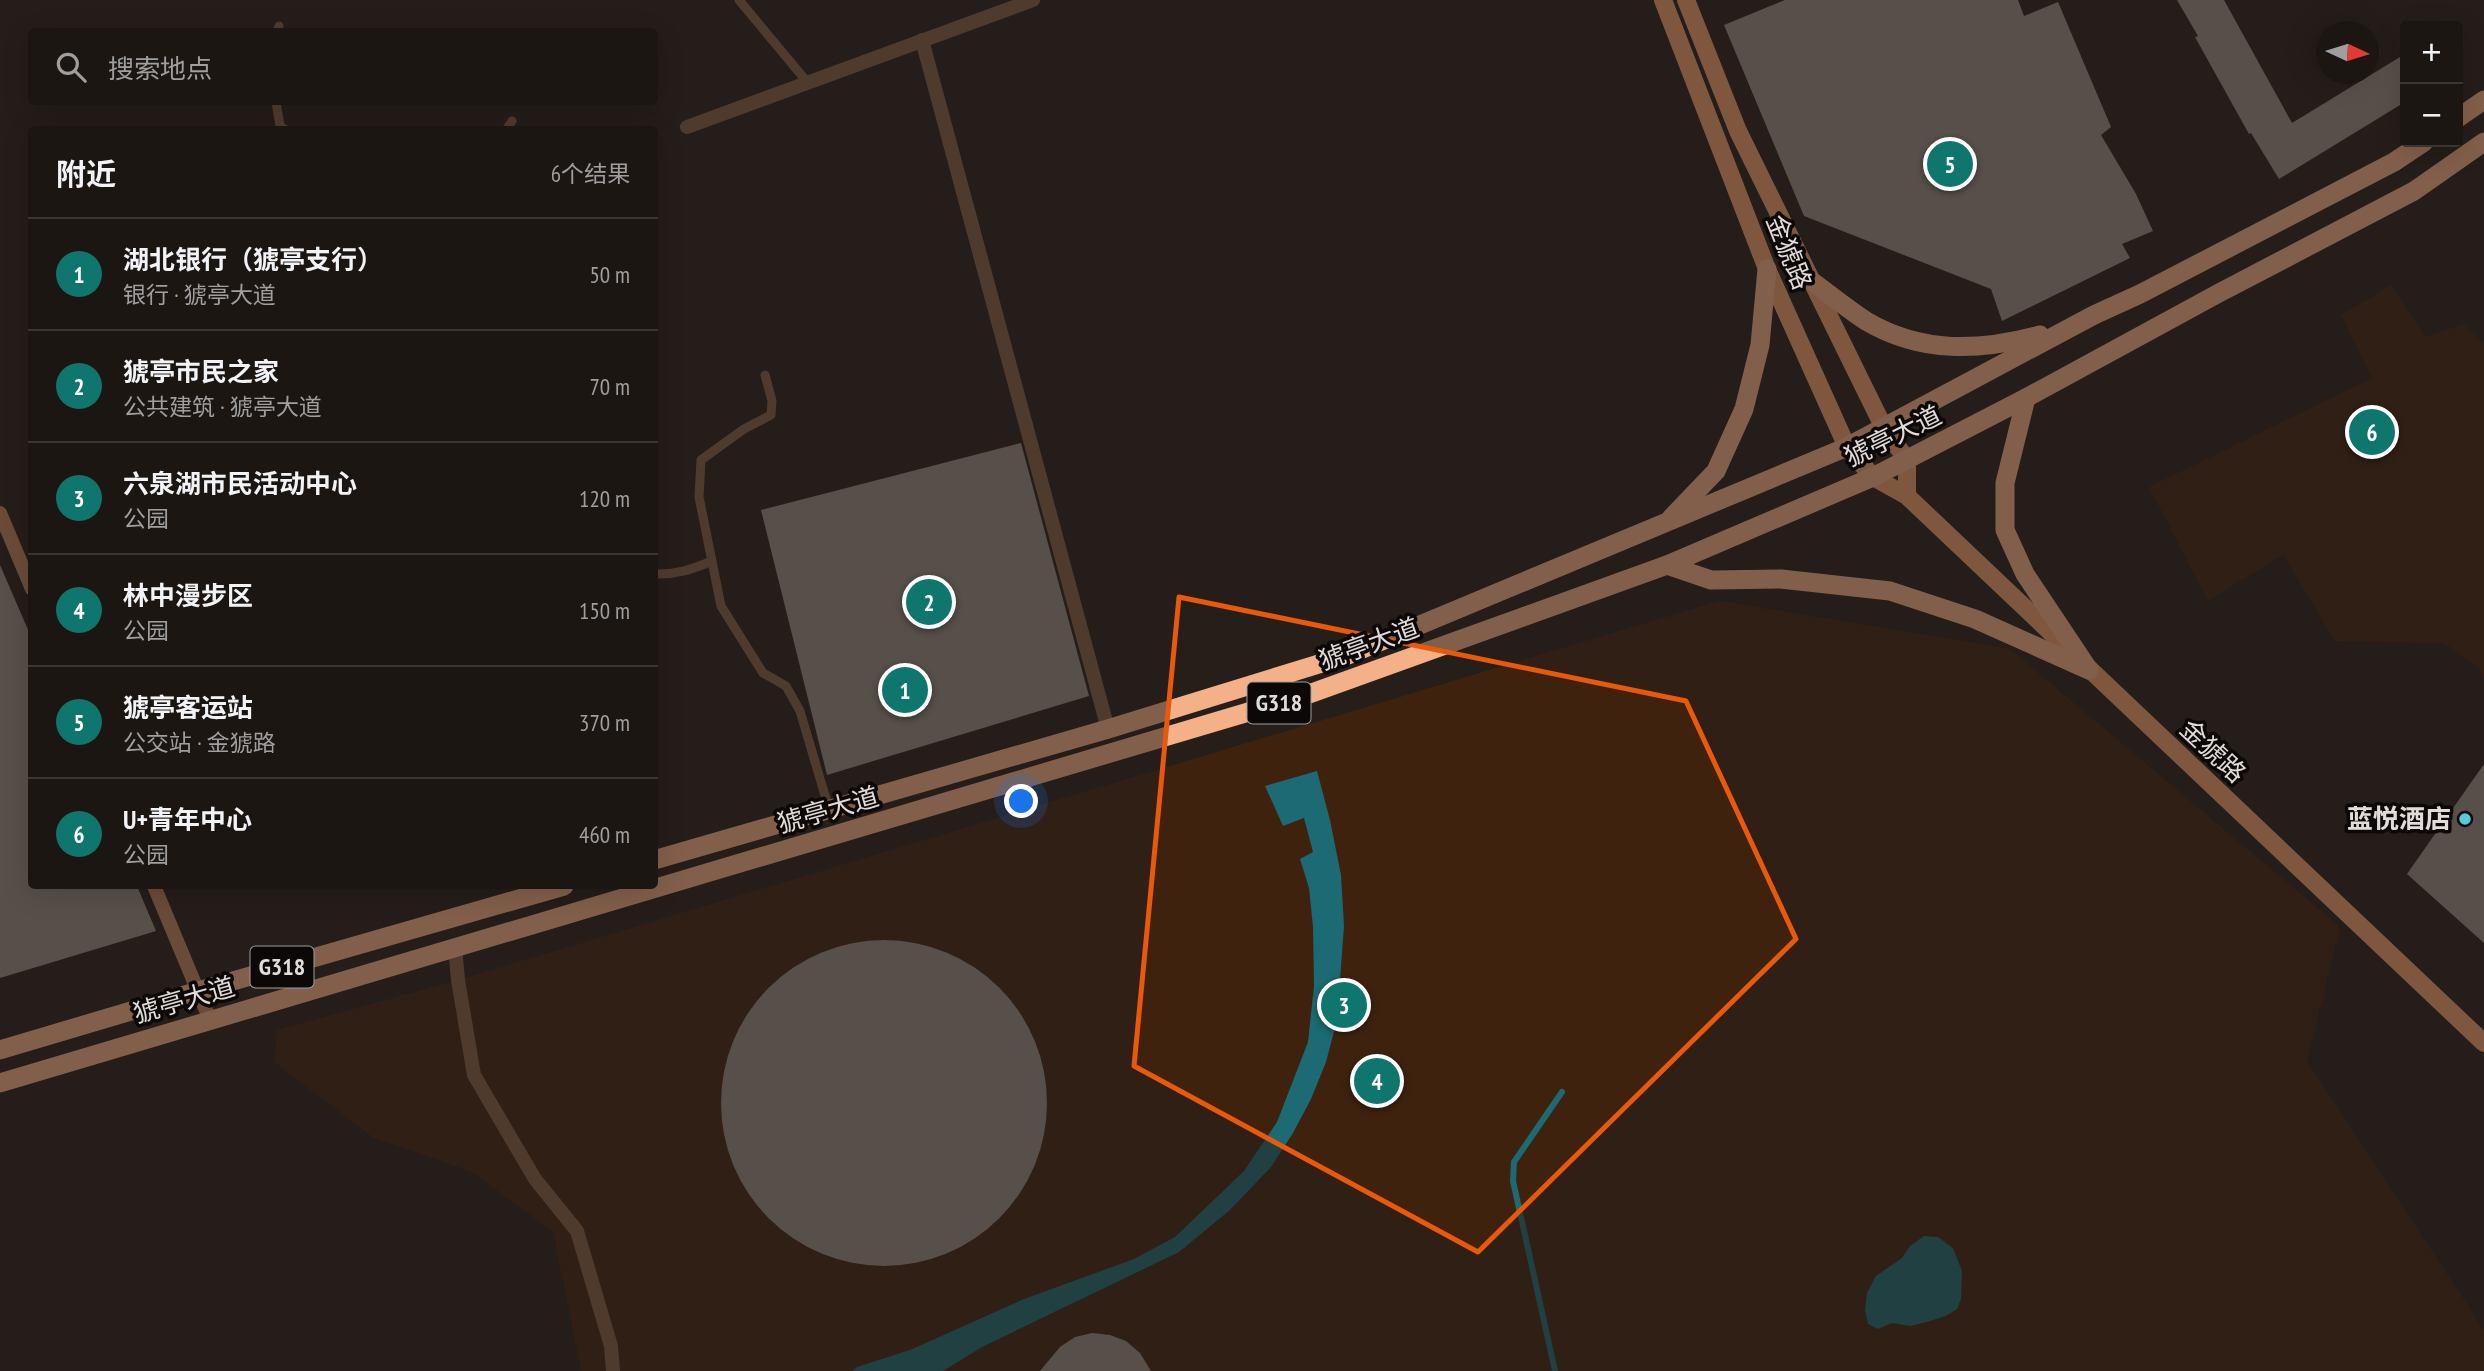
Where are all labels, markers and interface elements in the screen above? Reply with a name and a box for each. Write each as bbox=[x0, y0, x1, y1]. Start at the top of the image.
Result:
north arrow bbox=[2316, 21, 2379, 84]
map controls bbox=[2400, 21, 2463, 147]
button: + bbox=[2400, 21, 2463, 84]
search box bbox=[28, 28, 658, 105]
icon: search bbox=[52, 48, 90, 86]
text: 搜索地点 bbox=[108, 52, 212, 85]
button: − bbox=[2400, 84, 2463, 147]
pin: 5 bbox=[1927, 138, 1973, 190]
text: 附近 bbox=[56, 154, 116, 193]
text: 6个结果 bbox=[551, 159, 630, 188]
street label: 金猇路 bbox=[1760, 209, 1819, 294]
text: 湖北银行（猇亭支行） bbox=[123, 243, 383, 276]
text: 1 bbox=[74, 260, 85, 289]
text: 50 m bbox=[589, 260, 630, 289]
text: 银行 · 猇亭大道 bbox=[123, 280, 276, 309]
text: 猇亭市民之家 bbox=[123, 355, 279, 388]
text: 2 bbox=[74, 372, 85, 401]
text: 70 m bbox=[589, 372, 630, 401]
text: 公共建筑 · 猇亭大道 bbox=[123, 392, 322, 421]
street label: 猇亭大道 bbox=[1839, 398, 1947, 473]
pin: 6 bbox=[2349, 406, 2395, 458]
text: 六泉湖市民活动中心 bbox=[123, 467, 357, 500]
text: 3 bbox=[74, 484, 85, 513]
text: 120 m bbox=[579, 484, 630, 513]
text: 公园 bbox=[123, 504, 169, 533]
pin: 2 bbox=[906, 576, 952, 628]
text: 林中漫步区 bbox=[123, 579, 253, 612]
text: 4 bbox=[74, 596, 85, 625]
text: 150 m bbox=[579, 596, 630, 625]
street label: 猇亭大道 bbox=[1314, 610, 1423, 677]
text: 公园 bbox=[123, 616, 169, 645]
pin: 1 bbox=[882, 664, 928, 716]
road number: G318 bbox=[1248, 682, 1310, 724]
text: 猇亭客运站 bbox=[123, 691, 253, 724]
text: 5 bbox=[74, 708, 85, 737]
text: 370 m bbox=[579, 708, 630, 737]
street label: 金猇路 bbox=[2174, 712, 2253, 789]
text: 公交站 · 金猇路 bbox=[123, 728, 276, 757]
street label: 猇亭大道 bbox=[773, 779, 882, 840]
your location bbox=[1004, 784, 1038, 818]
place label: 蓝悦酒店 bbox=[2347, 802, 2451, 835]
text: U+青年中心 bbox=[123, 803, 252, 836]
marker: 蓝悦酒店 bbox=[2457, 811, 2473, 827]
text: 6 bbox=[74, 820, 85, 849]
text: 460 m bbox=[579, 820, 630, 849]
text: 公园 bbox=[123, 840, 169, 869]
road number: G318 bbox=[250, 946, 314, 987]
street label: 猇亭大道 bbox=[129, 969, 238, 1030]
pin: 3 bbox=[1321, 979, 1367, 1031]
pin: 4 bbox=[1354, 1055, 1400, 1107]

